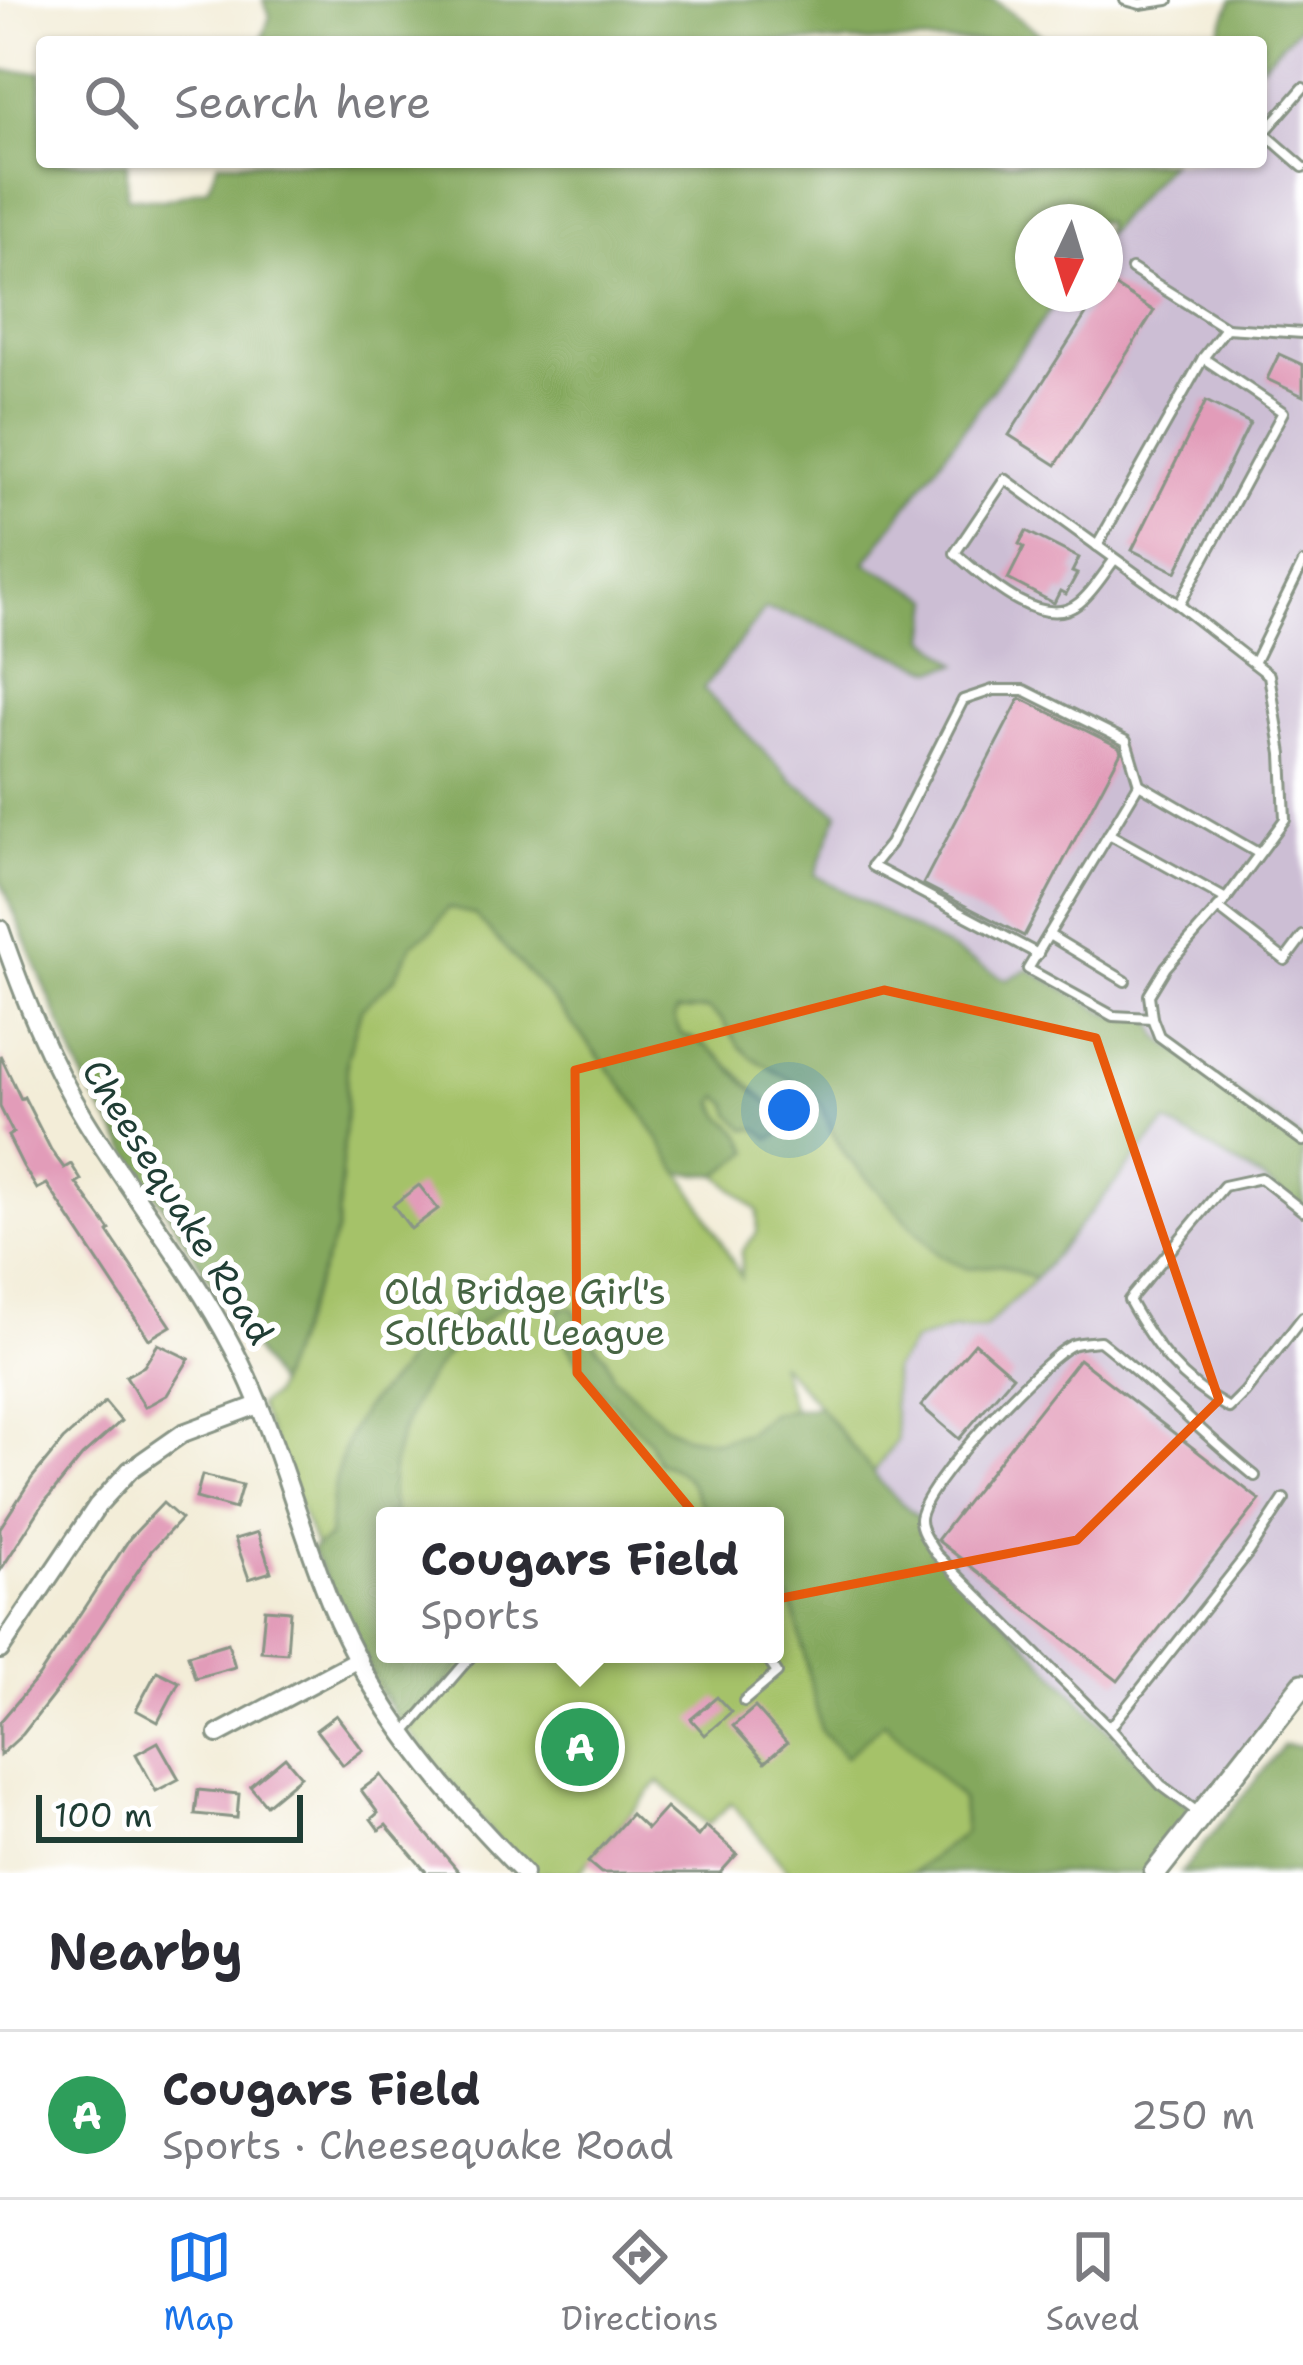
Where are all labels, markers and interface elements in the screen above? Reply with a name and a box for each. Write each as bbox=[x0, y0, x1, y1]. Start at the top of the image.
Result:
search box bbox=[36, 36, 1267, 168]
icon: search bbox=[78, 69, 144, 135]
text: Search here bbox=[174, 72, 431, 132]
north arrow bbox=[1015, 204, 1123, 312]
street label: Cheesequake Road bbox=[70, 1050, 286, 1354]
your location bbox=[759, 1080, 819, 1140]
park label: Old Bridge Girl's Solftball League bbox=[384, 1267, 666, 1357]
popup bbox=[376, 1507, 784, 1663]
text: Cougars Field bbox=[421, 1529, 739, 1589]
text: Sports bbox=[421, 1589, 540, 1641]
pin: A bbox=[541, 1702, 619, 1792]
scale bar bbox=[36, 1789, 303, 1842]
text: 100 m bbox=[54, 1793, 153, 1838]
text: Nearby bbox=[48, 1917, 243, 1985]
text: Cougars Field bbox=[162, 2059, 481, 2119]
text: A bbox=[72, 2089, 102, 2141]
text: 250 m bbox=[1131, 2089, 1255, 2141]
text: Sports · Cheesequake Road bbox=[162, 2119, 674, 2171]
tab: Map bbox=[164, 2224, 234, 2341]
tab: Directions bbox=[561, 2224, 719, 2341]
tab: Saved bbox=[1046, 2224, 1139, 2341]

